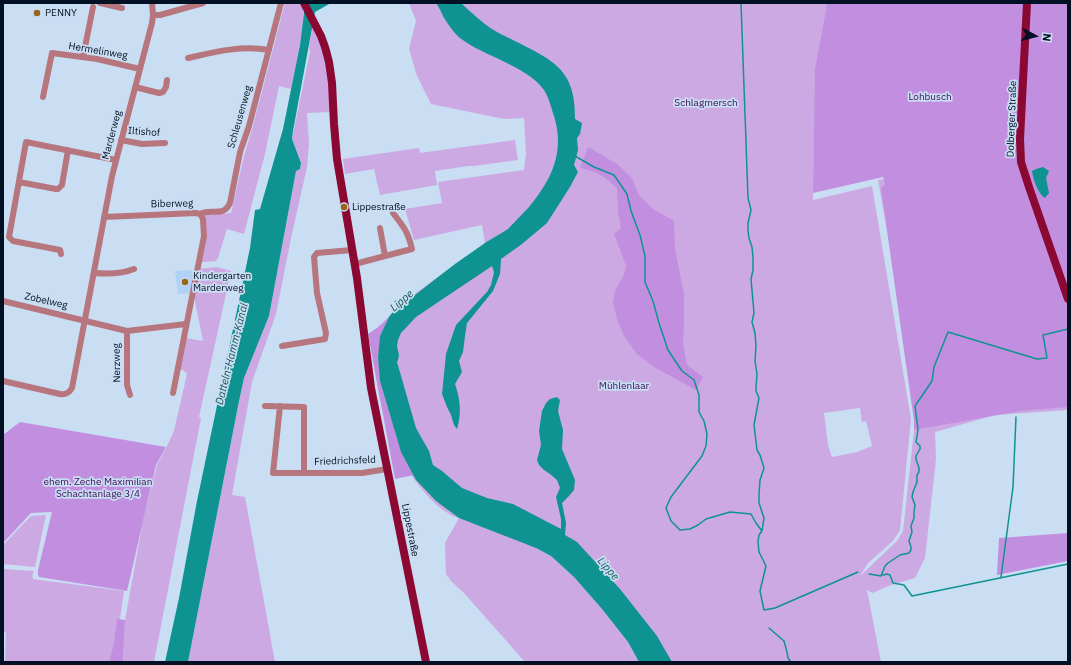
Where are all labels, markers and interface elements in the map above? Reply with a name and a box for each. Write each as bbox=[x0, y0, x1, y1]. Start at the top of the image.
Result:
place label: PENNY bbox=[45, 7, 77, 19]
marker: PENNY bbox=[32, 8, 42, 18]
north arrow bbox=[1015, 16, 1055, 56]
text: N bbox=[1039, 33, 1054, 42]
street label: Hermelinweg bbox=[68, 40, 128, 62]
street label: Dolberger Straße bbox=[1005, 80, 1019, 158]
street label: Schleusenweg bbox=[225, 84, 255, 150]
park label: Lohbusch bbox=[908, 91, 952, 103]
park label: Schlagmersch bbox=[674, 97, 738, 109]
street label: Marderweg bbox=[100, 109, 124, 161]
street label: Iltishof bbox=[128, 125, 160, 139]
street label: Biberweg bbox=[151, 198, 193, 210]
place label: Lippestraße bbox=[352, 201, 406, 213]
marker: Lippestraße bbox=[339, 202, 349, 212]
place label: Kindergarten Marderweg bbox=[193, 270, 251, 294]
marker: Kindergarten Marderweg bbox=[180, 277, 190, 287]
water label: Lippe bbox=[388, 287, 416, 315]
street label: Zobelweg bbox=[23, 290, 69, 312]
water label: Datteln-Hamm-Kanal bbox=[213, 302, 251, 406]
street label: Nerzweg bbox=[111, 343, 123, 383]
park label: Mühlenlaar bbox=[599, 380, 649, 392]
street label: Friedrichsfeld bbox=[314, 454, 376, 468]
park label: ehem. Zeche Maximilian Schachtanlage 3/4 bbox=[44, 476, 152, 500]
street label: Lippestraße bbox=[399, 502, 421, 558]
water label: Lippe bbox=[594, 555, 622, 583]

